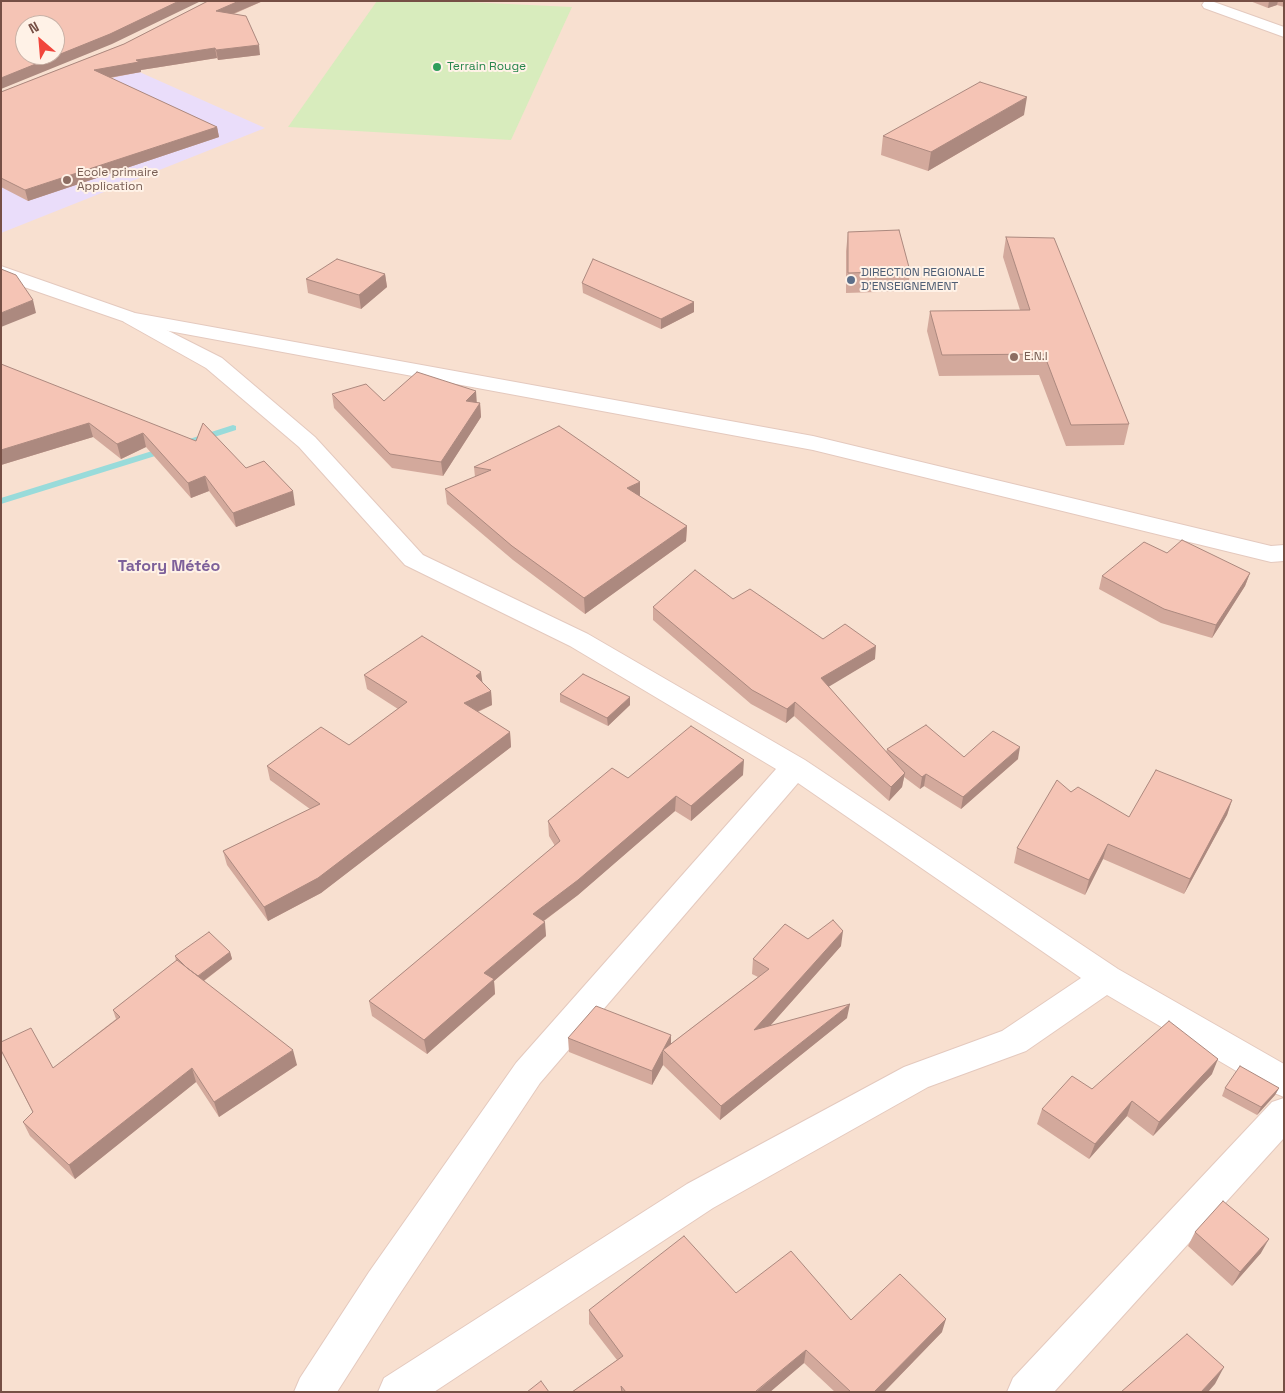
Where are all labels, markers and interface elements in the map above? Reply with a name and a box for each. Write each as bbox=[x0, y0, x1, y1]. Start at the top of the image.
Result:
north arrow bbox=[15, 15, 65, 65]
text: N bbox=[25, 17, 42, 38]
place label: Terrain Rouge bbox=[447, 60, 526, 74]
marker: Terrain Rouge bbox=[431, 61, 443, 73]
place label: Ecole primaire Application bbox=[77, 166, 158, 194]
marker: Ecole primaire Application bbox=[61, 174, 73, 186]
place label: DIRECTION REGIONALE D'ENSEIGNEMENT bbox=[861, 266, 985, 294]
marker: DIRECTION REGIONALE D'ENSEIGNEMENT bbox=[845, 274, 857, 286]
place label: E.N.I bbox=[1024, 350, 1048, 364]
marker: E.N.I bbox=[1008, 351, 1020, 363]
district label: Tafory Météo bbox=[118, 557, 220, 577]

